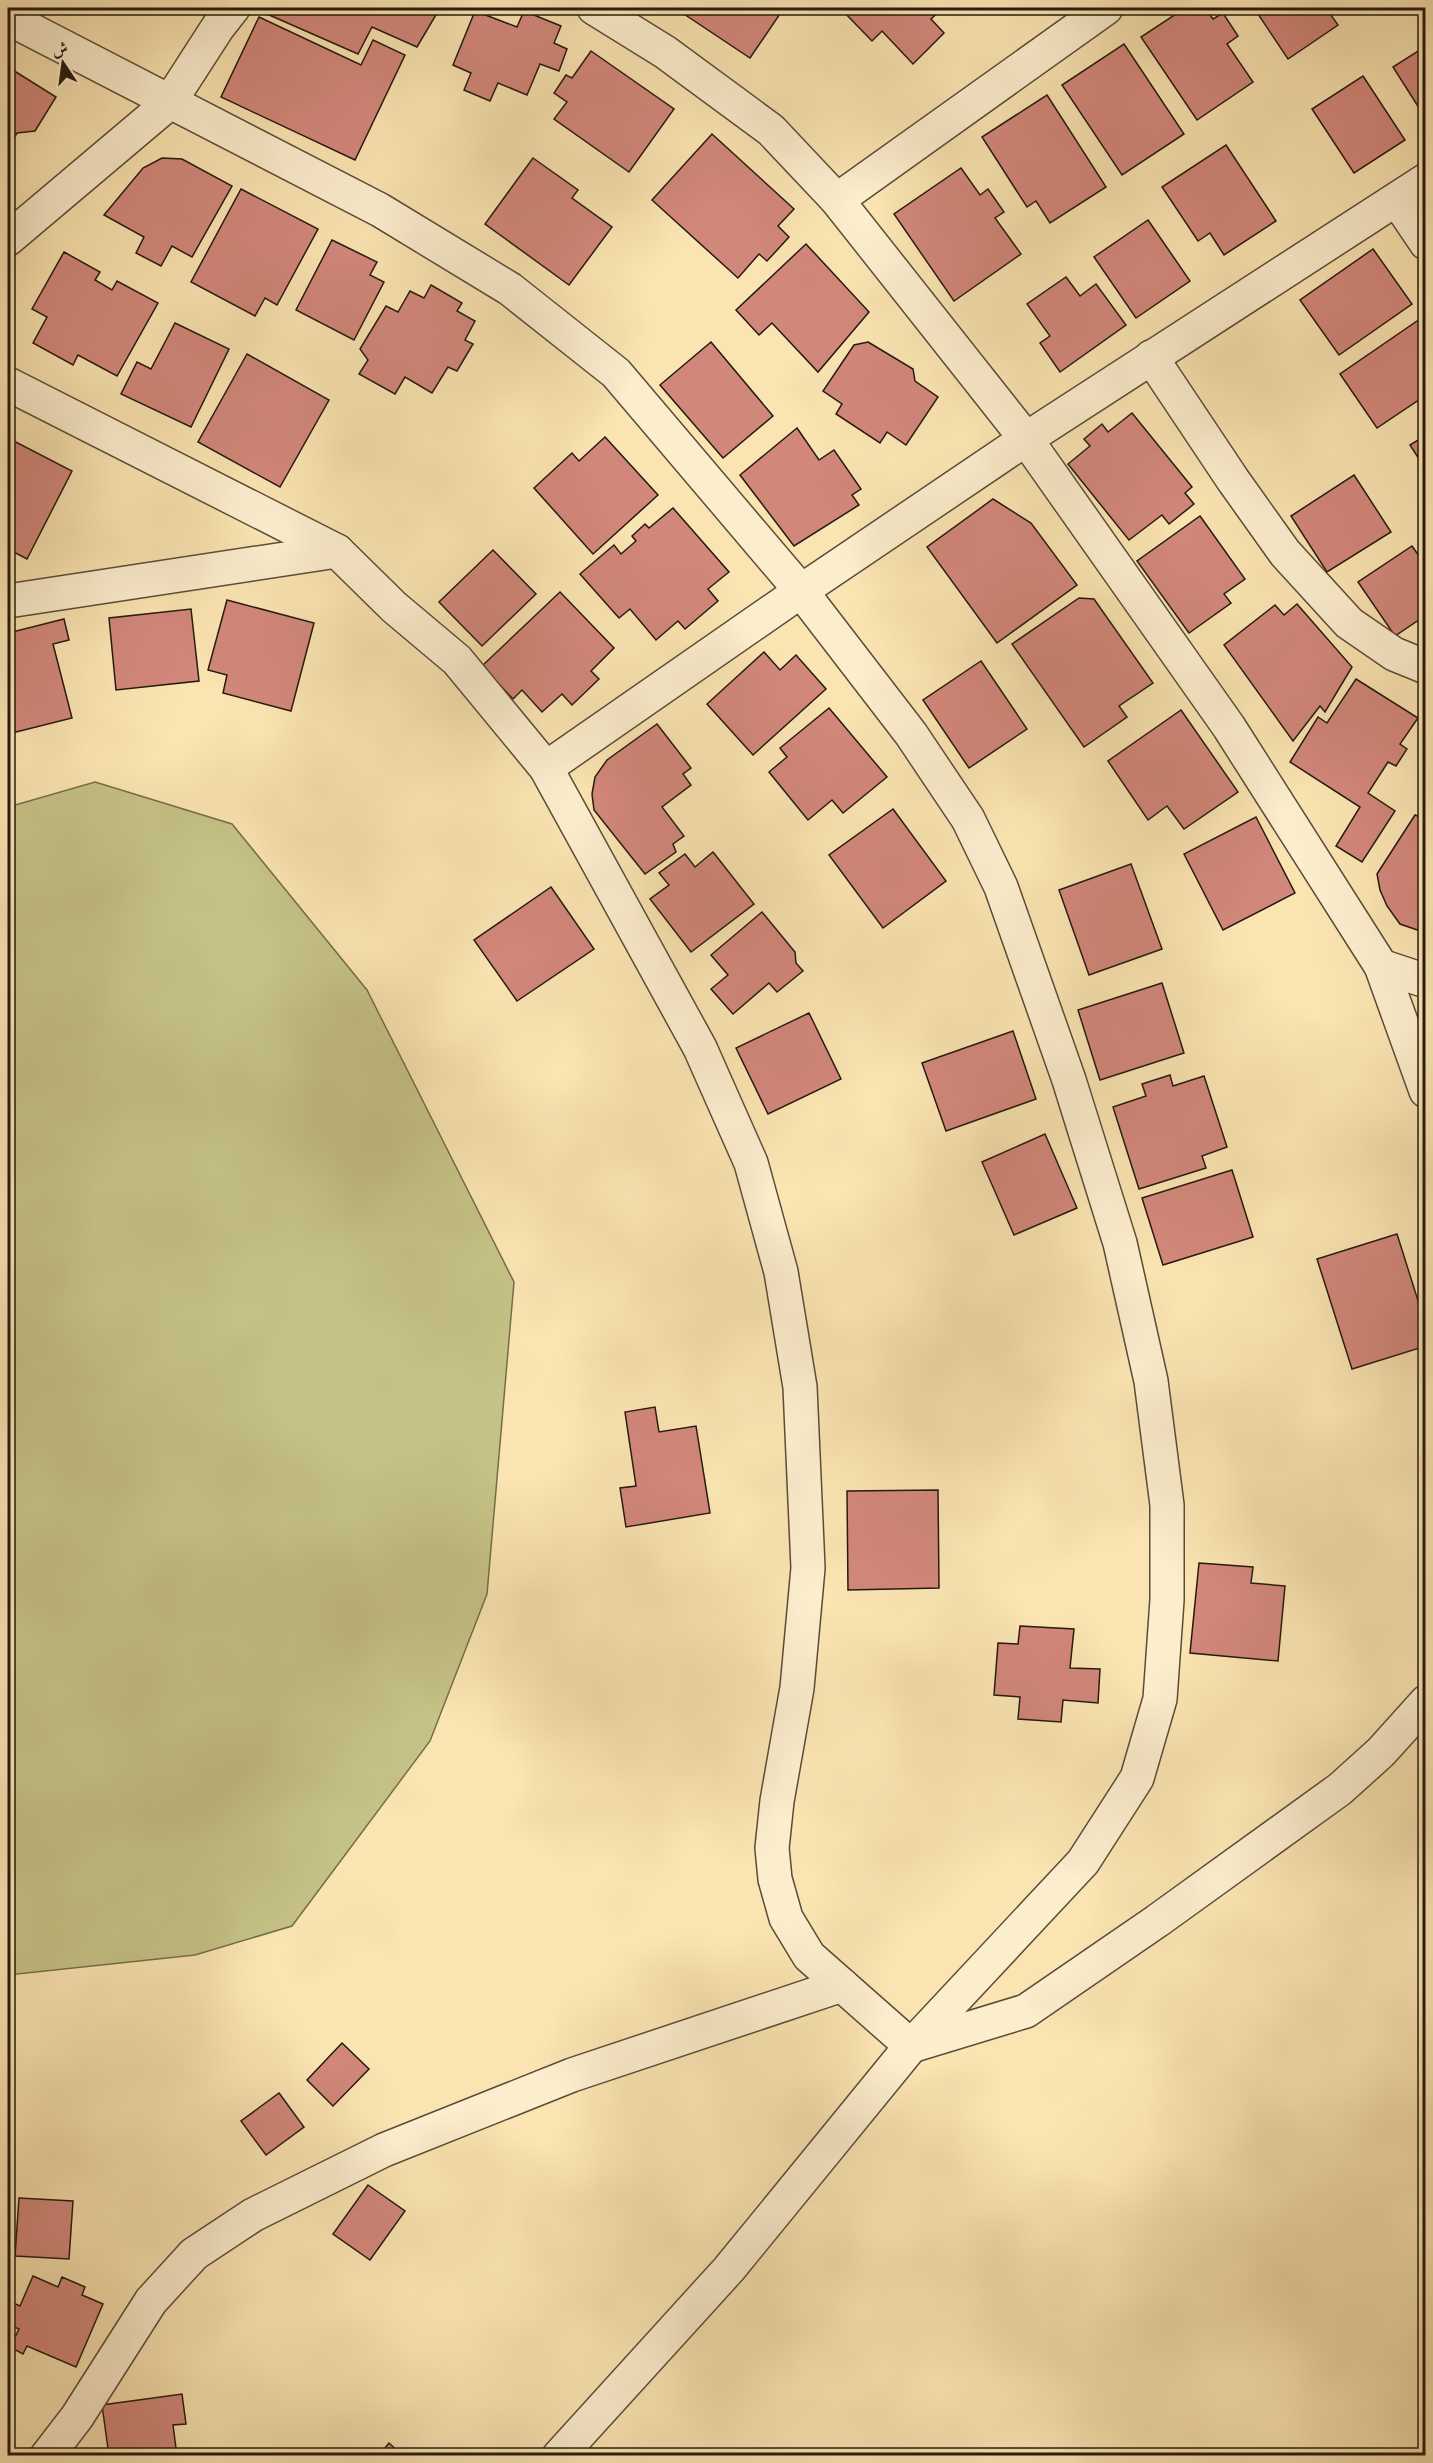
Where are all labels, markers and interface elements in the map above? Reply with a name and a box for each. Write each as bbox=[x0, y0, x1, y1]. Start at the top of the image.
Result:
north arrow bbox=[33, 33, 93, 93]
text: ش bbox=[50, 37, 70, 61]

